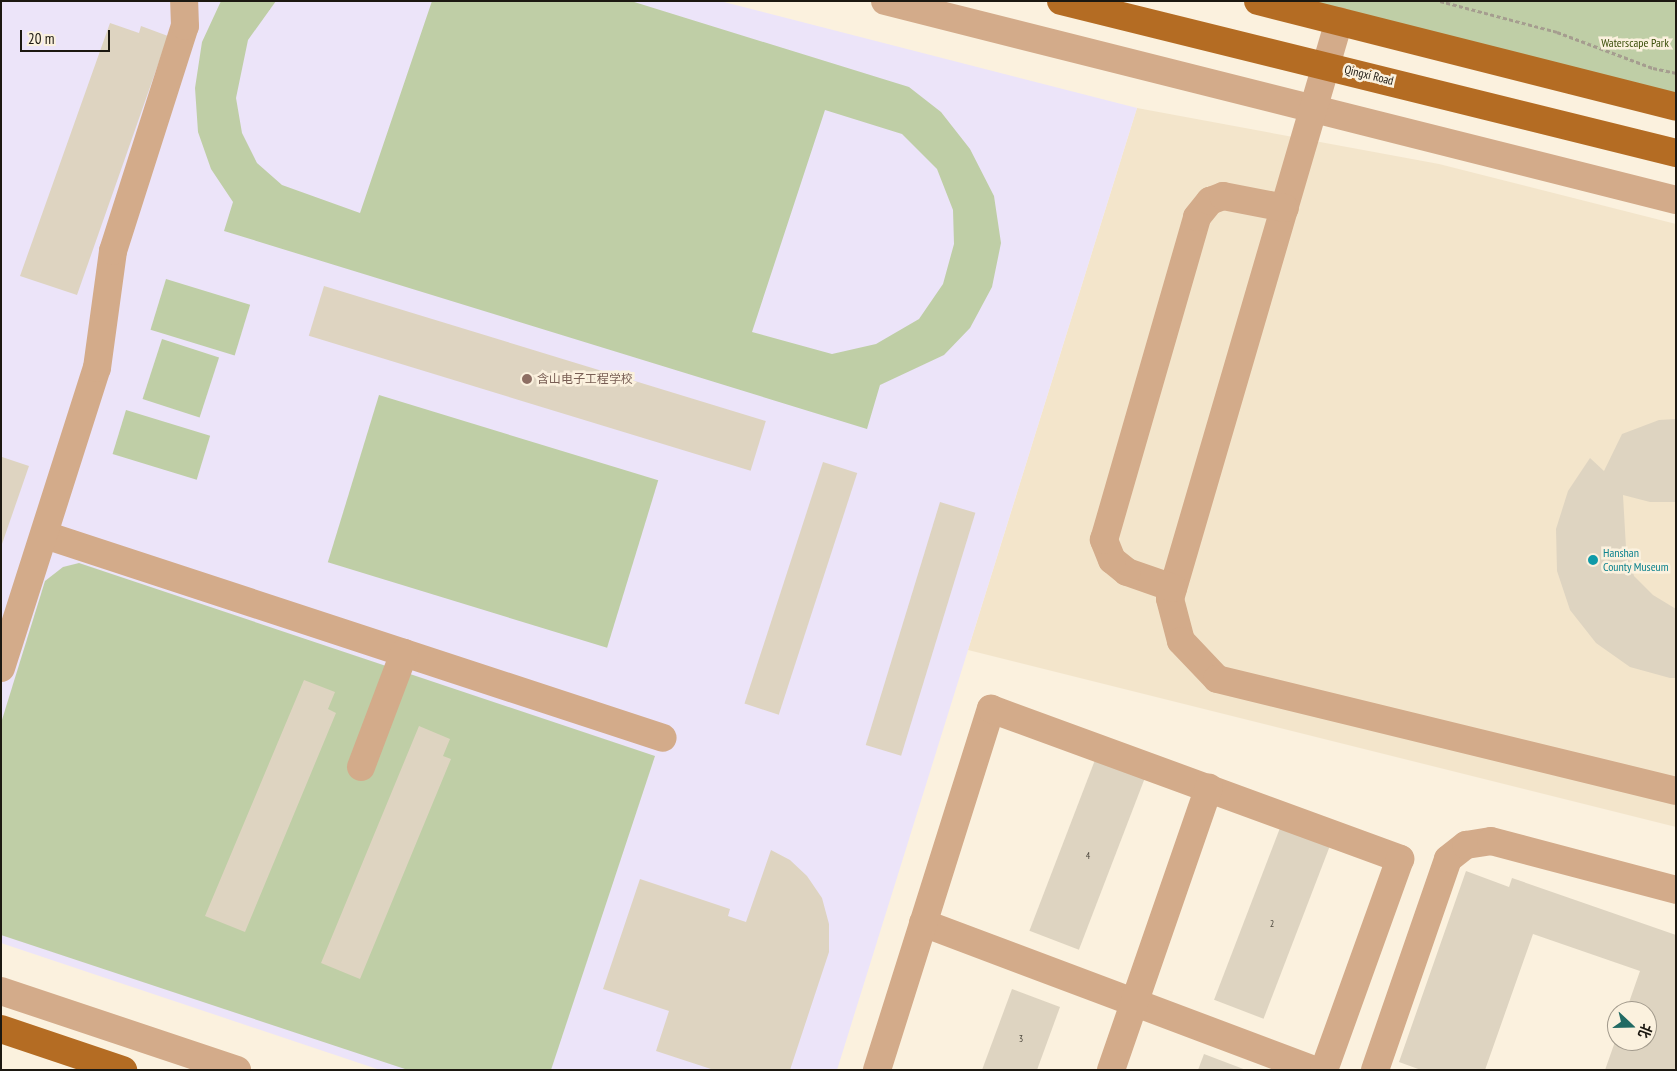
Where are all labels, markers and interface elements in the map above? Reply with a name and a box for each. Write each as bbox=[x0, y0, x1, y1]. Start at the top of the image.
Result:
scale bar bbox=[22, 20, 112, 52]
text: 20 m bbox=[28, 29, 54, 48]
park label: Waterscape Park bbox=[1601, 36, 1669, 50]
street label: Qingxi Road bbox=[1343, 62, 1395, 88]
place label: 含山电子工程学校 bbox=[537, 372, 633, 386]
marker: 含山电子工程学校 bbox=[521, 373, 533, 385]
place label: Hanshan County Museum bbox=[1603, 546, 1669, 574]
marker: Hanshan County Museum bbox=[1587, 554, 1599, 566]
house number: 4 bbox=[1086, 850, 1090, 862]
house number: 2 bbox=[1270, 918, 1274, 930]
north arrow bbox=[1607, 1001, 1657, 1051]
text: 北 bbox=[1634, 1021, 1656, 1041]
house number: 3 bbox=[1019, 1033, 1023, 1045]

